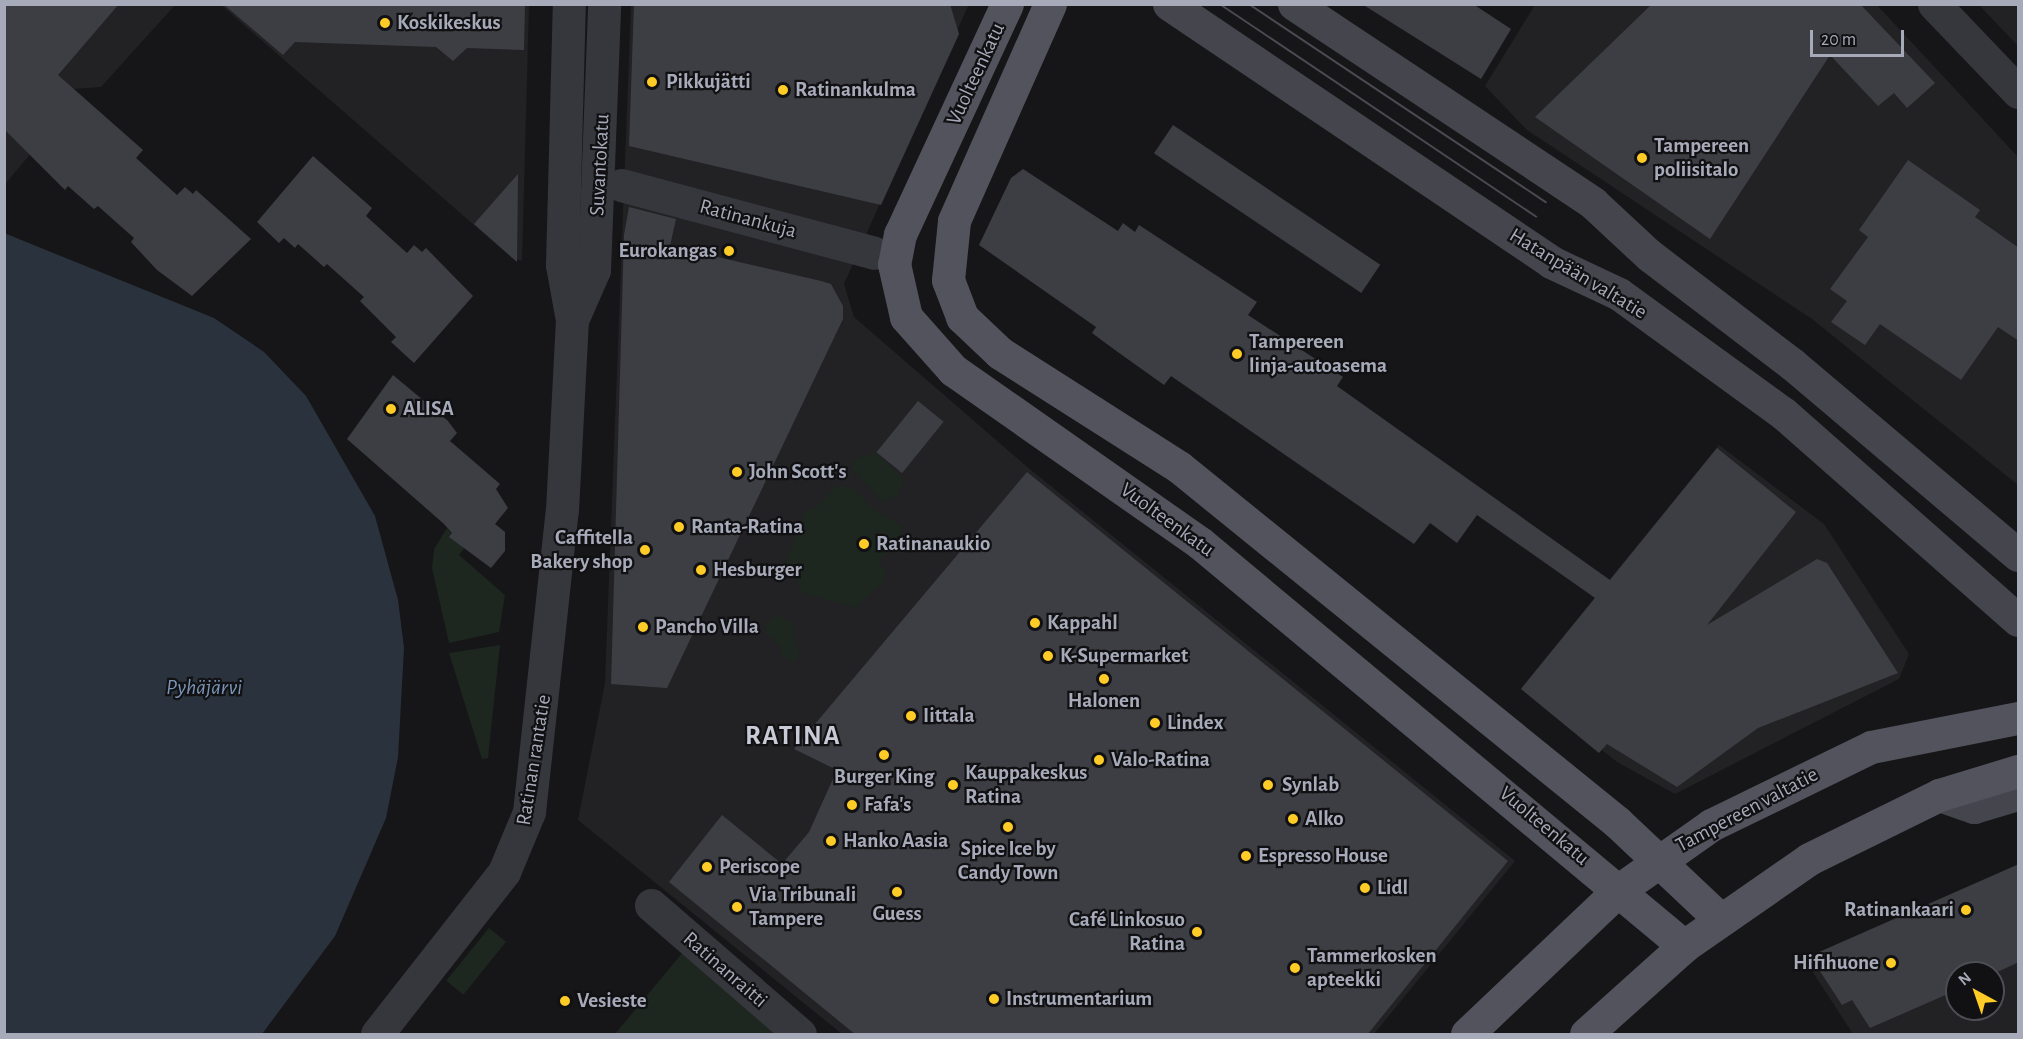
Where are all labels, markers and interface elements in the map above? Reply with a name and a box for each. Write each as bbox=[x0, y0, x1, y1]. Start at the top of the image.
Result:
place label: Koskikeskus bbox=[397, 10, 501, 36]
marker: Koskikeskus bbox=[378, 16, 392, 30]
scale bar bbox=[1813, 18, 1908, 56]
street label: Vuolteenkatu bbox=[941, 19, 1011, 129]
text: 20 m bbox=[1821, 31, 1856, 49]
place label: Pikkujätti bbox=[666, 69, 751, 95]
marker: Pikkujätti bbox=[643, 73, 661, 91]
place label: Ratinankulma bbox=[795, 77, 916, 103]
marker: Ratinankulma bbox=[776, 83, 790, 97]
street label: Suvantokatu bbox=[585, 113, 615, 217]
place label: Tampereen poliisitalo bbox=[1654, 133, 1749, 183]
marker: Tampereen poliisitalo bbox=[1635, 151, 1649, 165]
street label: Ratinankuja bbox=[697, 194, 799, 244]
street label: Hatanpään valtatie bbox=[1505, 223, 1651, 325]
place label: Eurokangas bbox=[619, 238, 717, 264]
marker: Eurokangas bbox=[722, 244, 736, 258]
place label: Tampereen linja-autoasema bbox=[1249, 329, 1387, 379]
marker: Tampereen linja-autoasema bbox=[1230, 347, 1244, 361]
place label: ALISA bbox=[403, 396, 454, 422]
marker: ALISA bbox=[384, 402, 398, 416]
place label: John Scott's bbox=[749, 459, 847, 485]
marker: John Scott's bbox=[730, 465, 744, 479]
street label: Vuolteenkatu bbox=[1115, 478, 1219, 562]
place label: Ranta-Ratina bbox=[691, 514, 803, 540]
marker: Ranta-Ratina bbox=[672, 520, 686, 534]
place label: Caffitella Bakery shop bbox=[530, 525, 633, 575]
place label: Ratinanaukio bbox=[876, 531, 990, 557]
marker: Ratinanaukio bbox=[857, 537, 871, 551]
marker: Caffitella Bakery shop bbox=[638, 543, 652, 557]
place label: Hesburger bbox=[713, 557, 802, 583]
marker: Hesburger bbox=[694, 563, 708, 577]
place label: Kappahl bbox=[1047, 610, 1118, 636]
place label: Pancho Villa bbox=[655, 614, 759, 640]
marker: Kappahl bbox=[1028, 616, 1042, 630]
marker: Pancho Villa bbox=[636, 620, 650, 634]
place label: K-Supermarket bbox=[1060, 643, 1188, 669]
marker: K-Supermarket bbox=[1041, 649, 1055, 663]
marker: Halonen bbox=[1097, 672, 1111, 686]
water label: Pyhäjärvi bbox=[166, 675, 242, 701]
place label: Halonen bbox=[1068, 688, 1140, 714]
street label: Ratinan rantatie bbox=[511, 693, 557, 827]
place label: Iittala bbox=[923, 703, 975, 729]
marker: Iittala bbox=[904, 709, 918, 723]
place label: Lindex bbox=[1167, 710, 1223, 736]
marker: Lindex bbox=[1148, 716, 1162, 730]
district label: RATINA bbox=[745, 720, 841, 752]
place label: Valo-Ratina bbox=[1111, 747, 1210, 773]
marker: Burger King bbox=[877, 748, 891, 762]
marker: Valo-Ratina bbox=[1092, 753, 1106, 767]
place label: Kauppakeskus Ratina bbox=[965, 760, 1087, 810]
street label: Tampereen valtatie bbox=[1672, 762, 1822, 858]
place label: Burger King bbox=[834, 764, 934, 790]
place label: Synlab bbox=[1282, 772, 1339, 798]
marker: Synlab bbox=[1259, 776, 1277, 794]
marker: Kauppakeskus Ratina bbox=[946, 778, 960, 792]
street label: Vuolteenkatu bbox=[1494, 781, 1594, 871]
place label: Fafa's bbox=[864, 792, 911, 818]
marker: Fafa's bbox=[845, 798, 859, 812]
place label: Alko bbox=[1305, 806, 1344, 832]
marker: Alko bbox=[1286, 812, 1300, 826]
marker: Spice Ice by Candy Town bbox=[1001, 820, 1015, 834]
place label: Hanko Aasia bbox=[843, 828, 948, 854]
marker: Hanko Aasia bbox=[824, 834, 838, 848]
place label: Spice Ice by Candy Town bbox=[958, 836, 1058, 886]
place label: Espresso House bbox=[1258, 843, 1388, 869]
marker: Espresso House bbox=[1239, 849, 1253, 863]
place label: Periscope bbox=[719, 854, 800, 880]
marker: Periscope bbox=[700, 860, 714, 874]
place label: Lidl bbox=[1377, 875, 1408, 901]
marker: Lidl bbox=[1358, 881, 1372, 895]
place label: Via Tribunali Tampere bbox=[749, 882, 856, 932]
marker: Guess bbox=[890, 885, 904, 899]
place label: Ratinankaari bbox=[1844, 897, 1954, 923]
marker: Via Tribunali Tampere bbox=[730, 900, 744, 914]
place label: Guess bbox=[872, 901, 922, 927]
marker: Ratinankaari bbox=[1959, 903, 1973, 917]
place label: Café Linkosuo Ratina bbox=[1069, 907, 1185, 957]
marker: Café Linkosuo Ratina bbox=[1190, 925, 1204, 939]
street label: Ratinanraitti bbox=[678, 927, 772, 1013]
place label: Tammerkosken apteekki bbox=[1307, 943, 1437, 993]
place label: Hifihuone bbox=[1793, 950, 1879, 976]
marker: Hifihuone bbox=[1884, 956, 1898, 970]
marker: Tammerkosken apteekki bbox=[1288, 961, 1302, 975]
north arrow bbox=[1945, 961, 2005, 1021]
text: N bbox=[1955, 969, 1974, 988]
place label: Instrumentarium bbox=[1006, 986, 1152, 1012]
place label: Vesieste bbox=[577, 988, 647, 1014]
marker: Instrumentarium bbox=[987, 992, 1001, 1006]
marker: Vesieste bbox=[558, 994, 572, 1008]

